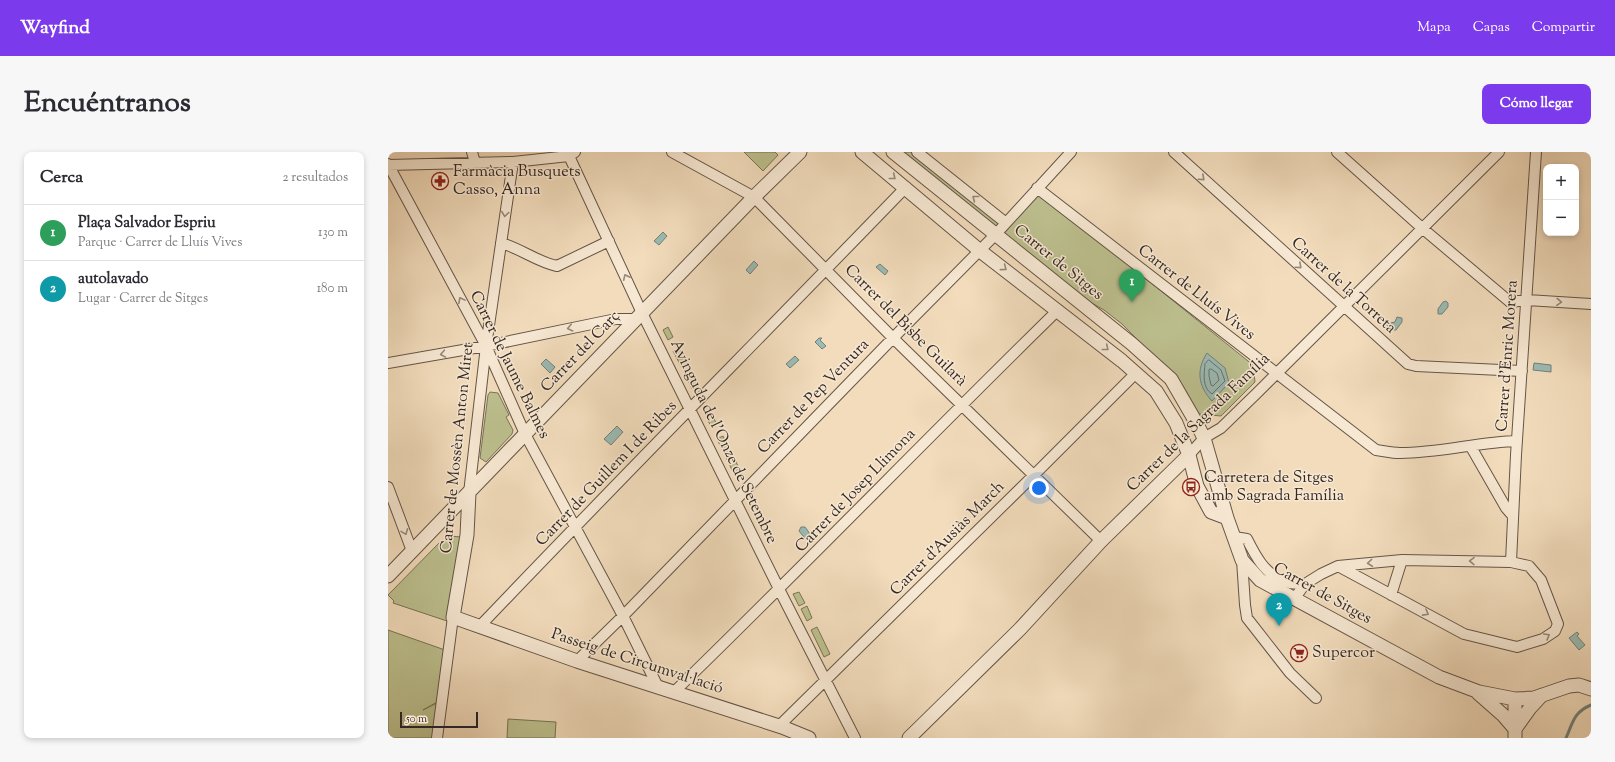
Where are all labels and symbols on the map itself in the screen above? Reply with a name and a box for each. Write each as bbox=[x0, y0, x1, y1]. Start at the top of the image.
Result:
place label: Farmàcia Busquets Casso, Anna bbox=[453, 161, 580, 202]
pharmacy icon: Farmàcia Busquets Casso, Anna bbox=[430, 171, 450, 191]
one-way arrow bbox=[888, 172, 895, 179]
one-way arrow bbox=[1198, 174, 1205, 181]
one-way arrow bbox=[973, 196, 980, 203]
one-way arrow bbox=[501, 211, 510, 217]
street label: Carrer de Sitges bbox=[1008, 220, 1108, 306]
street label: Carrer de la Torreta bbox=[1285, 232, 1401, 340]
street label: Carrer de Lluís Vives bbox=[1132, 240, 1260, 346]
street label: Carrer del Bisbe Guilarà bbox=[839, 260, 972, 393]
one-way arrow bbox=[1294, 261, 1301, 268]
one-way arrow bbox=[999, 263, 1006, 270]
pin: 1 bbox=[1119, 269, 1145, 302]
one-way arrow bbox=[623, 274, 631, 282]
street label: Carrer d'Enric Morera bbox=[1491, 279, 1525, 433]
street label: Carrer de Jaume Balmes bbox=[463, 287, 555, 443]
one-way arrow bbox=[458, 297, 466, 304]
one-way arrow bbox=[1556, 298, 1562, 306]
street label: Carrer del Carç bbox=[536, 306, 626, 398]
one-way arrow bbox=[567, 324, 573, 332]
street label: Carrer de Pep Ventura bbox=[753, 334, 876, 460]
street label: Avinguda de l'Onze de Setembre bbox=[663, 336, 783, 548]
street label: Carrer de Mossèn Anton Miret bbox=[435, 341, 481, 555]
one-way arrow bbox=[1101, 344, 1109, 351]
street label: Carrer de la Sagrada Família bbox=[1122, 348, 1276, 498]
one-way arrow bbox=[440, 349, 446, 358]
street label: Carrer de Guillem I de Ribes bbox=[531, 396, 683, 552]
street label: Carrer de Josep Llimona bbox=[790, 423, 922, 558]
place label: Carretera de Sitges amb Sagrada Família bbox=[1204, 467, 1345, 508]
street label: Carrer d'Ausiàs March bbox=[885, 476, 1011, 602]
bus stop icon: Carretera de Sitges amb Sagrada Família bbox=[1181, 477, 1201, 497]
your location bbox=[1029, 478, 1049, 498]
one-way arrow bbox=[401, 528, 409, 535]
street label: Carrer de Sitges bbox=[1269, 557, 1375, 631]
one-way arrow bbox=[1469, 557, 1475, 565]
one-way arrow bbox=[1367, 558, 1373, 567]
pin: 2 bbox=[1266, 593, 1292, 626]
one-way arrow bbox=[1422, 609, 1429, 616]
street label: Passeig de Circumval·lació bbox=[548, 623, 726, 701]
one-way arrow bbox=[1543, 634, 1550, 641]
place label: Supercor bbox=[1312, 642, 1375, 665]
supermarket icon: Supercor bbox=[1289, 643, 1309, 663]
scale bar bbox=[400, 710, 478, 729]

